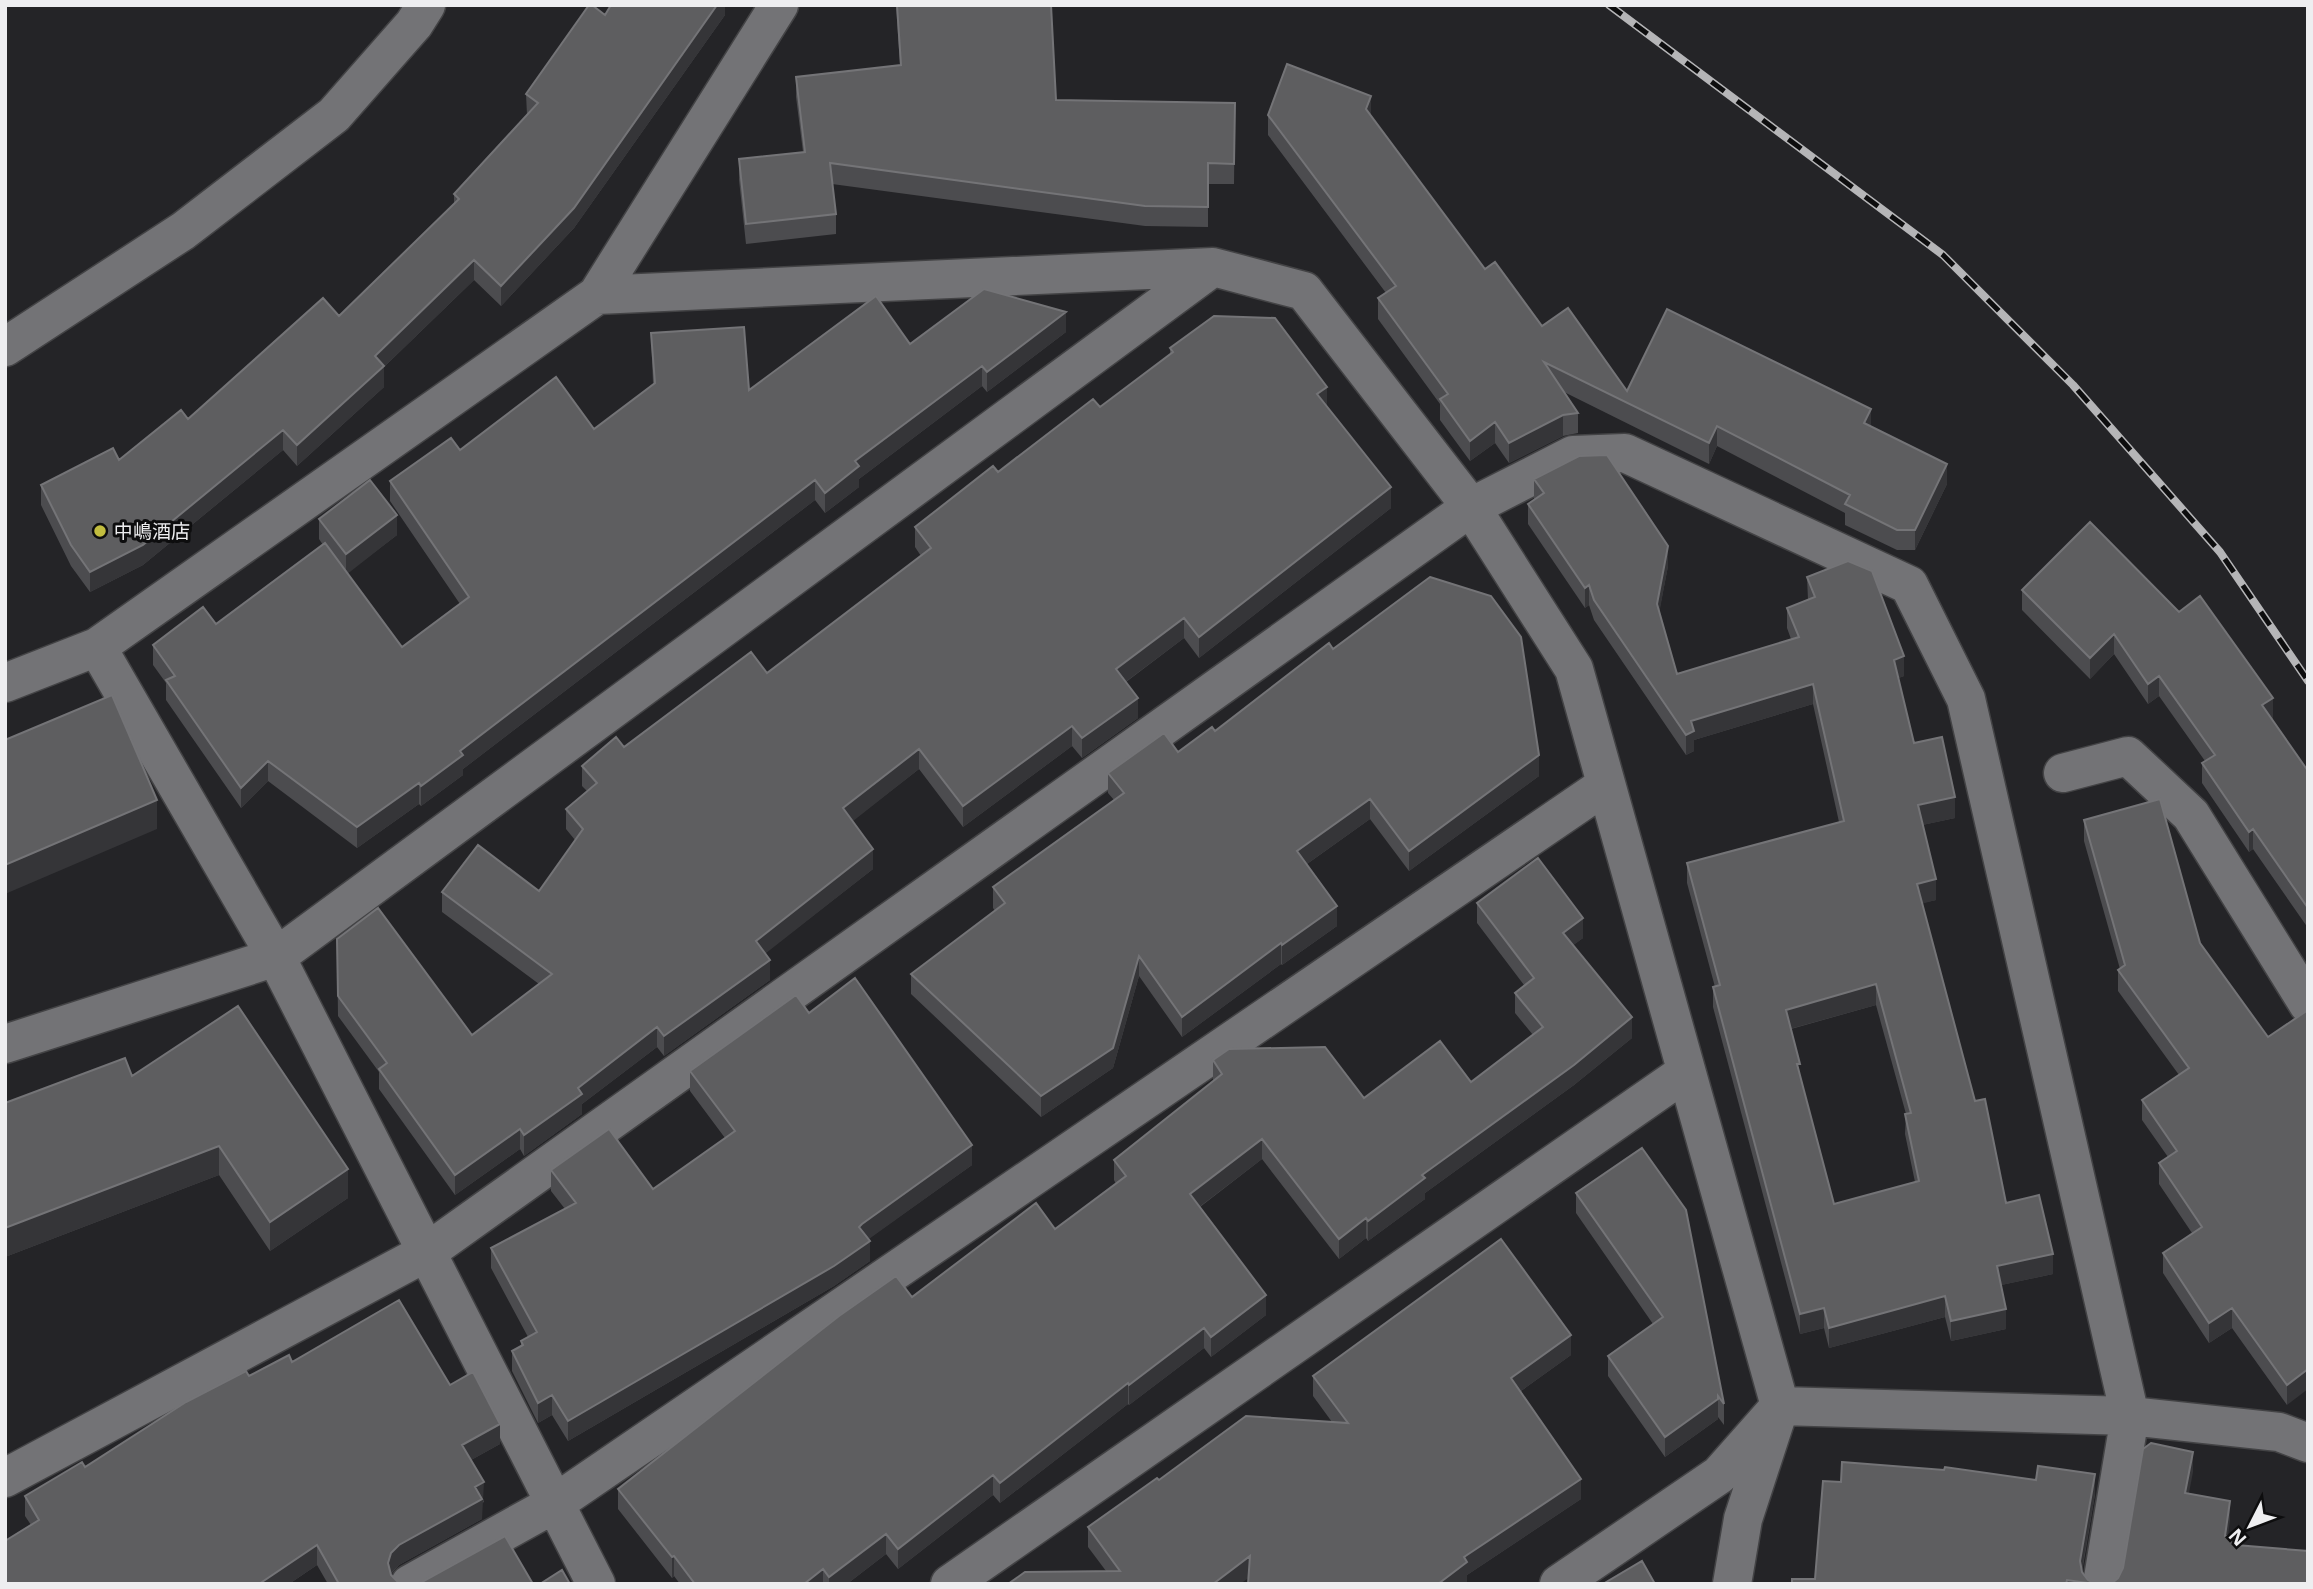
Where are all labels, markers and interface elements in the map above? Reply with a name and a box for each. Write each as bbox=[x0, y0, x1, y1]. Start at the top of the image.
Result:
place label: 中嶋酒店 bbox=[114, 518, 190, 544]
marker: 中嶋酒店 bbox=[92, 523, 108, 539]
north arrow bbox=[2215, 1491, 2285, 1561]
text: N bbox=[2223, 1523, 2252, 1552]

